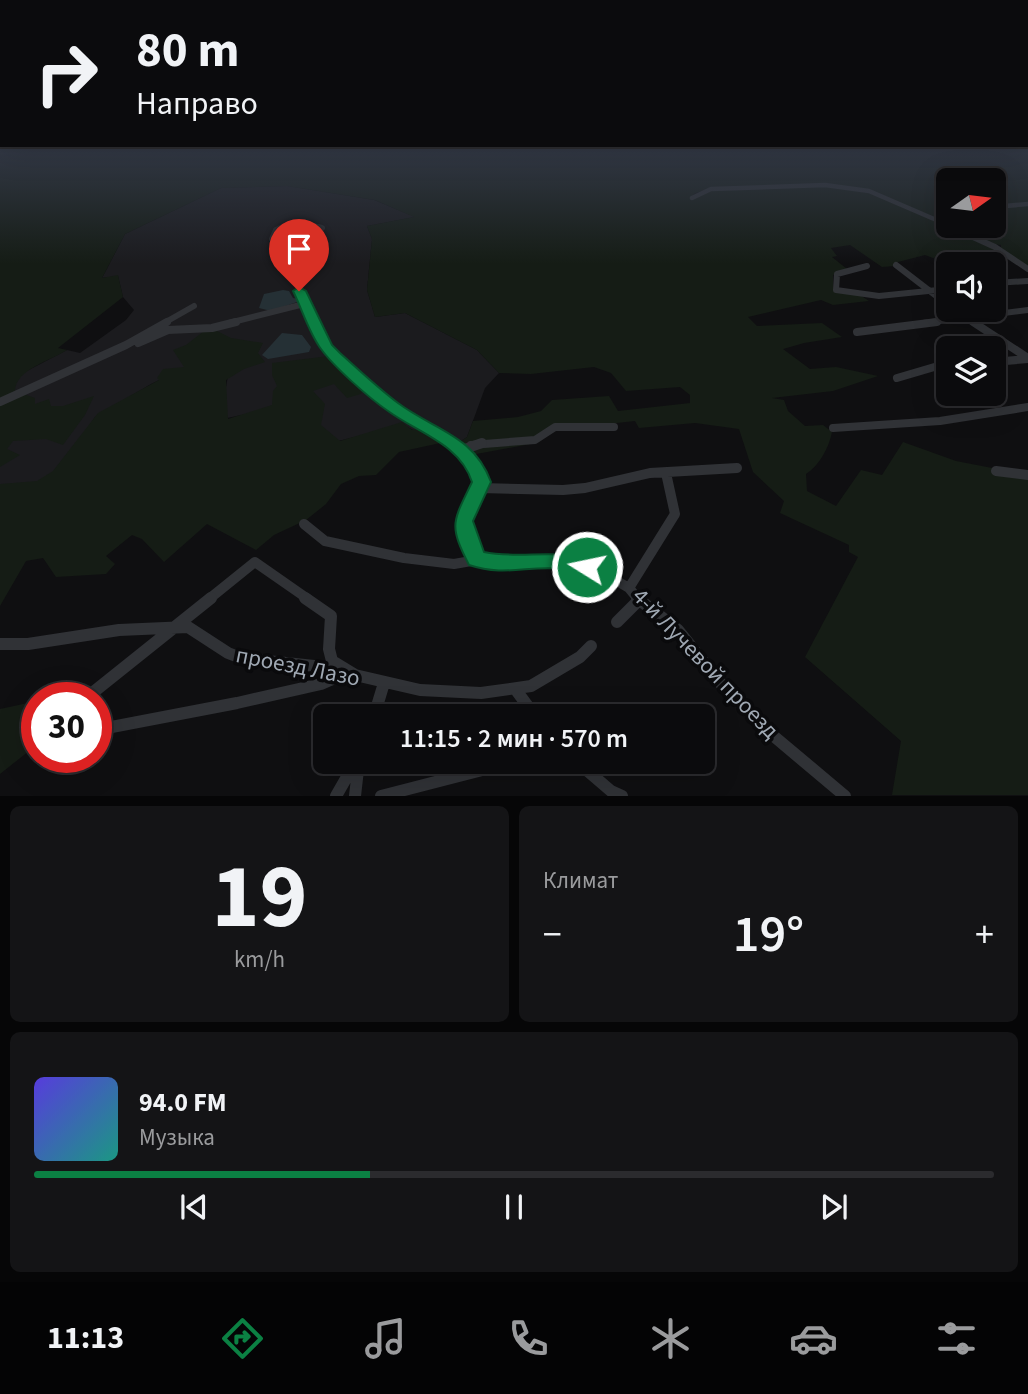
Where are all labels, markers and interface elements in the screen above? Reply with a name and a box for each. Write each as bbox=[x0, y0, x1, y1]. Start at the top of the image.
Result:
text: 80 m bbox=[136, 16, 240, 86]
icon: right bbox=[21, 28, 112, 119]
text: Направо bbox=[136, 81, 258, 127]
north arrow bbox=[936, 168, 1006, 238]
map controls bbox=[936, 168, 1006, 406]
pin bbox=[269, 219, 329, 291]
icon: arrive bbox=[280, 230, 318, 268]
button: sound bbox=[936, 252, 1006, 322]
button: layers bbox=[936, 336, 1006, 406]
position arrow bbox=[550, 530, 624, 604]
street label: 4-й Лучевой проезд bbox=[625, 581, 786, 746]
street label: проезд Лазо bbox=[233, 638, 363, 695]
speed limit sign: 30 bbox=[21, 682, 112, 773]
text: 11:15 · 2 мин · 570 m bbox=[400, 720, 628, 757]
text: 19 bbox=[211, 833, 308, 962]
text: Климат bbox=[543, 864, 618, 897]
text: 19° bbox=[733, 898, 804, 972]
text: − bbox=[543, 908, 562, 962]
text: + bbox=[975, 908, 994, 962]
text: km/h bbox=[234, 943, 285, 976]
text: 94.0 FM bbox=[139, 1084, 227, 1121]
text: Музыка bbox=[139, 1121, 215, 1154]
icon: previous bbox=[175, 1188, 213, 1226]
icon: pause bbox=[495, 1188, 533, 1226]
icon: next bbox=[815, 1188, 853, 1226]
icon: directions bbox=[218, 1314, 267, 1363]
icon: music bbox=[361, 1314, 410, 1363]
icon: phone bbox=[504, 1314, 553, 1363]
icon: climate bbox=[646, 1314, 695, 1363]
icon: car bbox=[789, 1314, 838, 1363]
icon: filters bbox=[932, 1314, 981, 1363]
text: 11:13 bbox=[47, 1315, 124, 1361]

